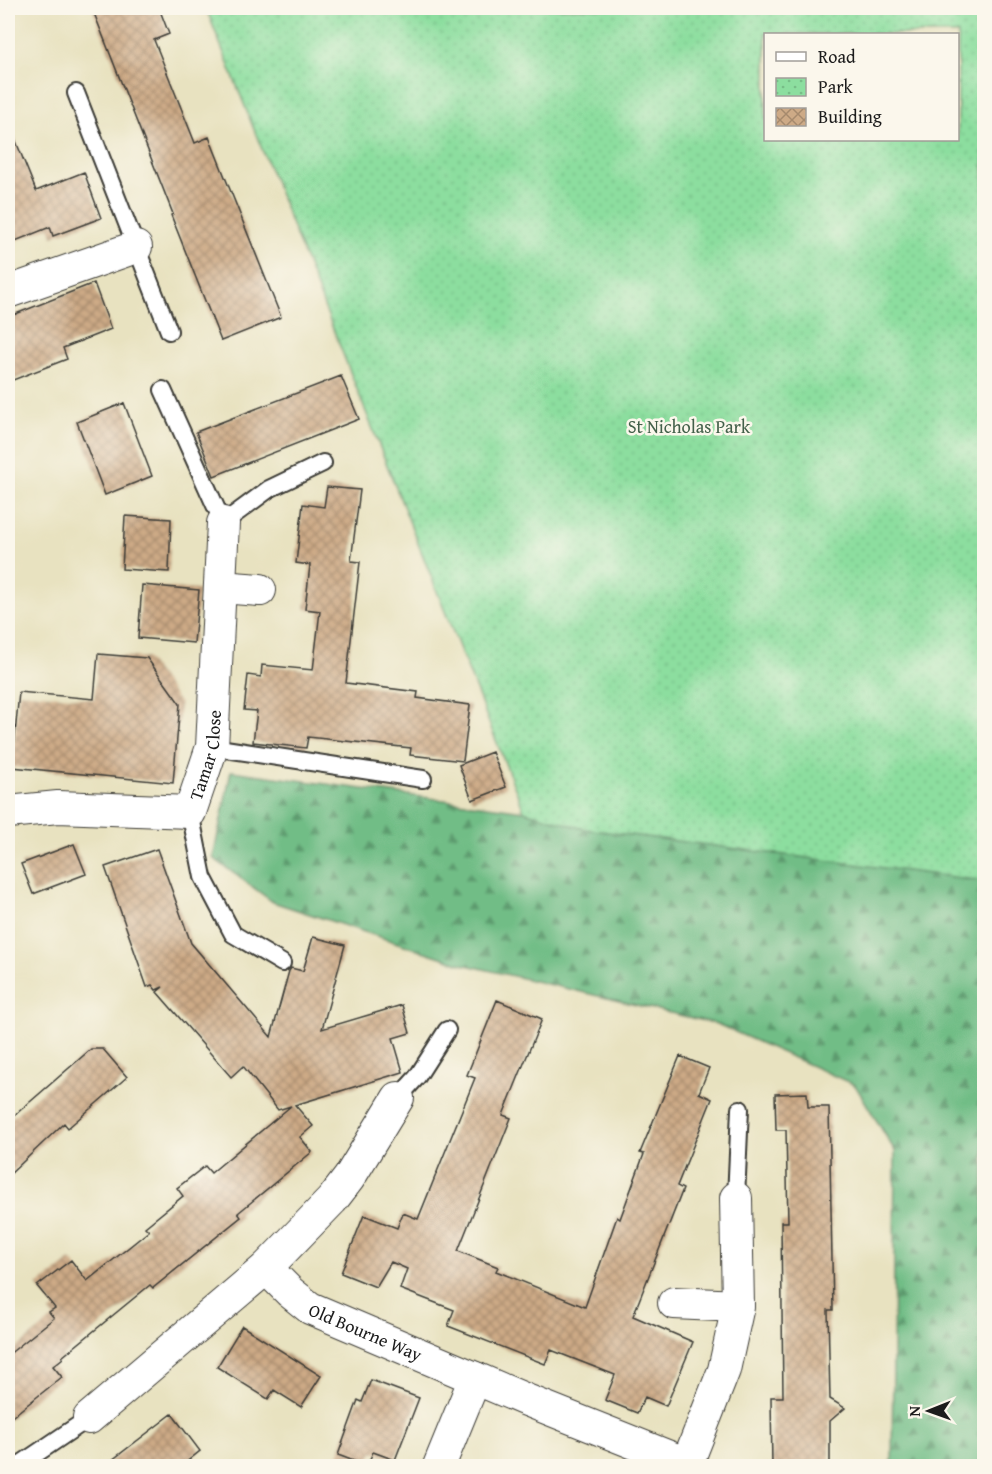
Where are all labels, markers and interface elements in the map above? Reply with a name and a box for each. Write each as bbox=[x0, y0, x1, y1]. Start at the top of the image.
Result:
legend bbox=[764, 33, 959, 141]
text: Road bbox=[818, 43, 856, 70]
text: Park bbox=[818, 73, 854, 100]
text: Building bbox=[818, 103, 882, 130]
park label: St Nicholas Park bbox=[628, 413, 751, 440]
street label: Tamar Close bbox=[182, 709, 227, 803]
street label: Old Bourne Way bbox=[305, 1296, 427, 1368]
north arrow bbox=[899, 1381, 959, 1441]
text: N bbox=[902, 1405, 926, 1417]

